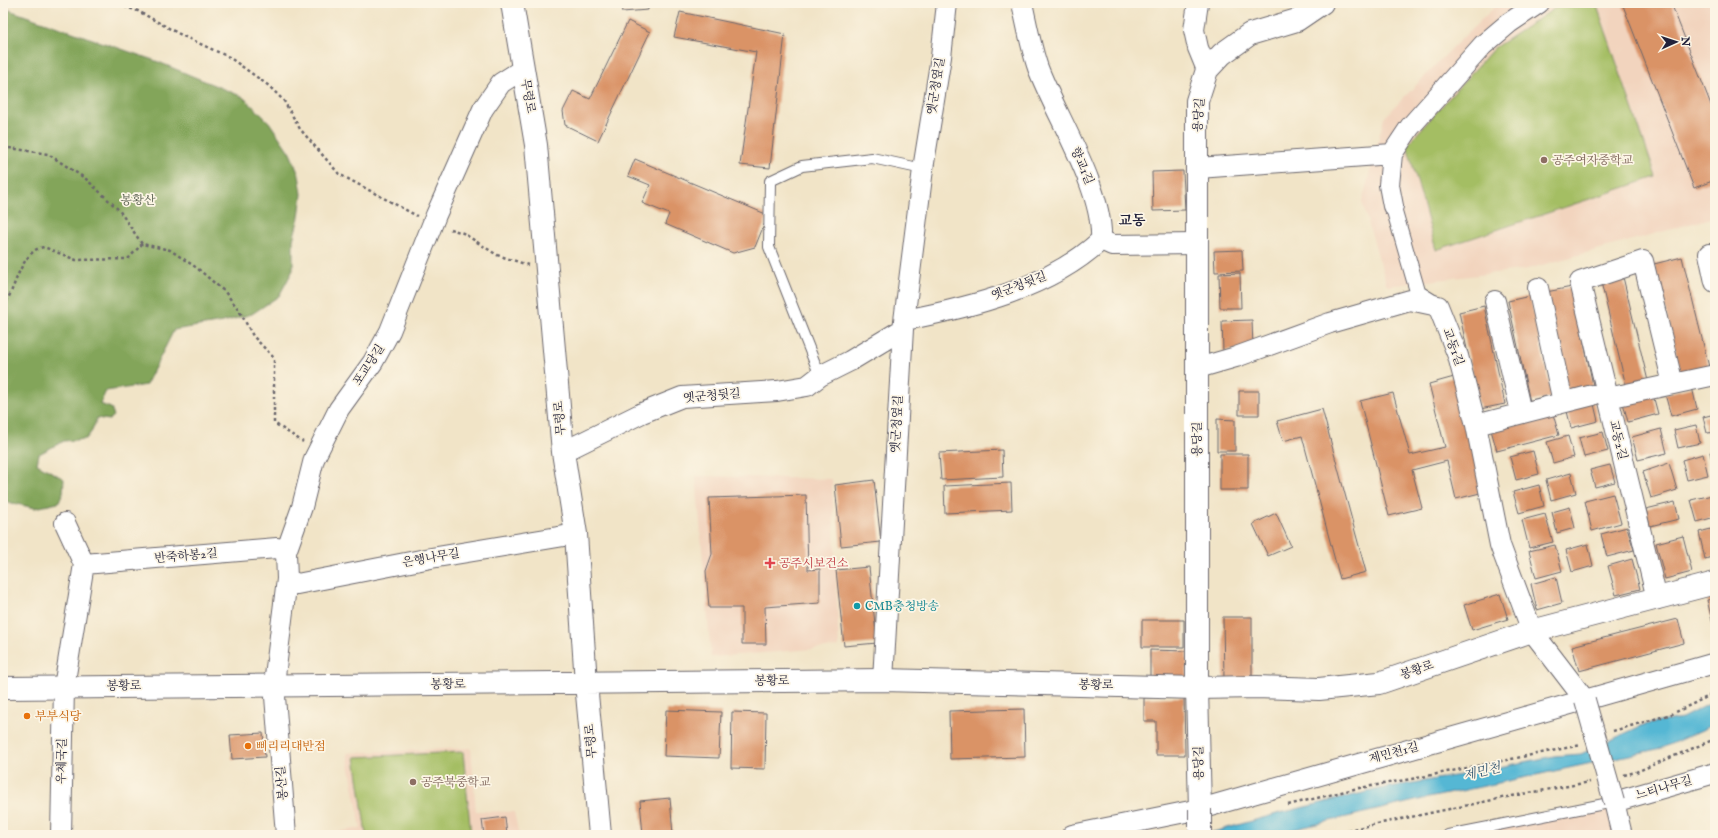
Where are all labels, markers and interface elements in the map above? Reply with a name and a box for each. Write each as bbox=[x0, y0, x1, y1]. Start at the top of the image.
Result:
north arrow bbox=[1656, 22, 1696, 62]
text: N bbox=[1678, 35, 1692, 47]
street label: 옛군청옆길 bbox=[924, 56, 948, 116]
street label: 무령로 bbox=[518, 78, 538, 115]
street label: 용당길 bbox=[1190, 97, 1208, 133]
street label: 향교1길 bbox=[1067, 145, 1097, 187]
place label: 공주여자중학교 bbox=[1552, 153, 1634, 168]
marker: 공주여자중학교 bbox=[1539, 155, 1549, 165]
park label: 봉황산 bbox=[121, 193, 156, 208]
district label: 교동 bbox=[1118, 212, 1146, 230]
street label: 옛군청뒷길 bbox=[989, 269, 1049, 303]
street label: 교동1길 bbox=[1439, 326, 1467, 368]
street label: 포교당길 bbox=[350, 341, 388, 389]
street label: 옛군청뒷길 bbox=[682, 386, 742, 406]
street label: 옛군청옆길 bbox=[888, 395, 906, 453]
street label: 무령로 bbox=[551, 400, 569, 436]
street label: 교동2길 bbox=[1606, 419, 1630, 461]
street label: 용당길 bbox=[1190, 422, 1205, 456]
street label: 반죽하봉2길 bbox=[154, 546, 218, 566]
street label: 은행나무길 bbox=[401, 546, 461, 570]
place label: 공주시보건소 bbox=[779, 556, 849, 571]
marker: 공주시보건소 bbox=[764, 557, 776, 569]
place label: CMB충청방송 bbox=[865, 599, 940, 614]
marker: CMB충청방송 bbox=[852, 601, 862, 611]
street label: 봉황로 bbox=[1398, 657, 1436, 683]
street label: 봉황로 bbox=[754, 673, 790, 689]
street label: 봉황로 bbox=[431, 677, 466, 692]
street label: 봉황로 bbox=[1078, 677, 1114, 693]
street label: 봉황로 bbox=[106, 678, 142, 694]
place label: 부부식당 bbox=[35, 709, 82, 724]
marker: 부부식당 bbox=[22, 711, 32, 721]
street label: 무령로 bbox=[582, 723, 600, 759]
street label: 우체국길 bbox=[54, 738, 70, 784]
place label: 삐리리대반점 bbox=[256, 739, 326, 754]
street label: 제민천1길 bbox=[1368, 739, 1420, 767]
marker: 삐리리대반점 bbox=[243, 741, 253, 751]
street label: 용당길 bbox=[1191, 745, 1207, 781]
water label: 제민천 bbox=[1462, 759, 1504, 785]
street label: 봉산길 bbox=[273, 765, 291, 801]
street label: 느티나무길 bbox=[1634, 773, 1694, 803]
place label: 공주북중학교 bbox=[421, 775, 491, 790]
marker: 공주북중학교 bbox=[408, 777, 418, 787]

